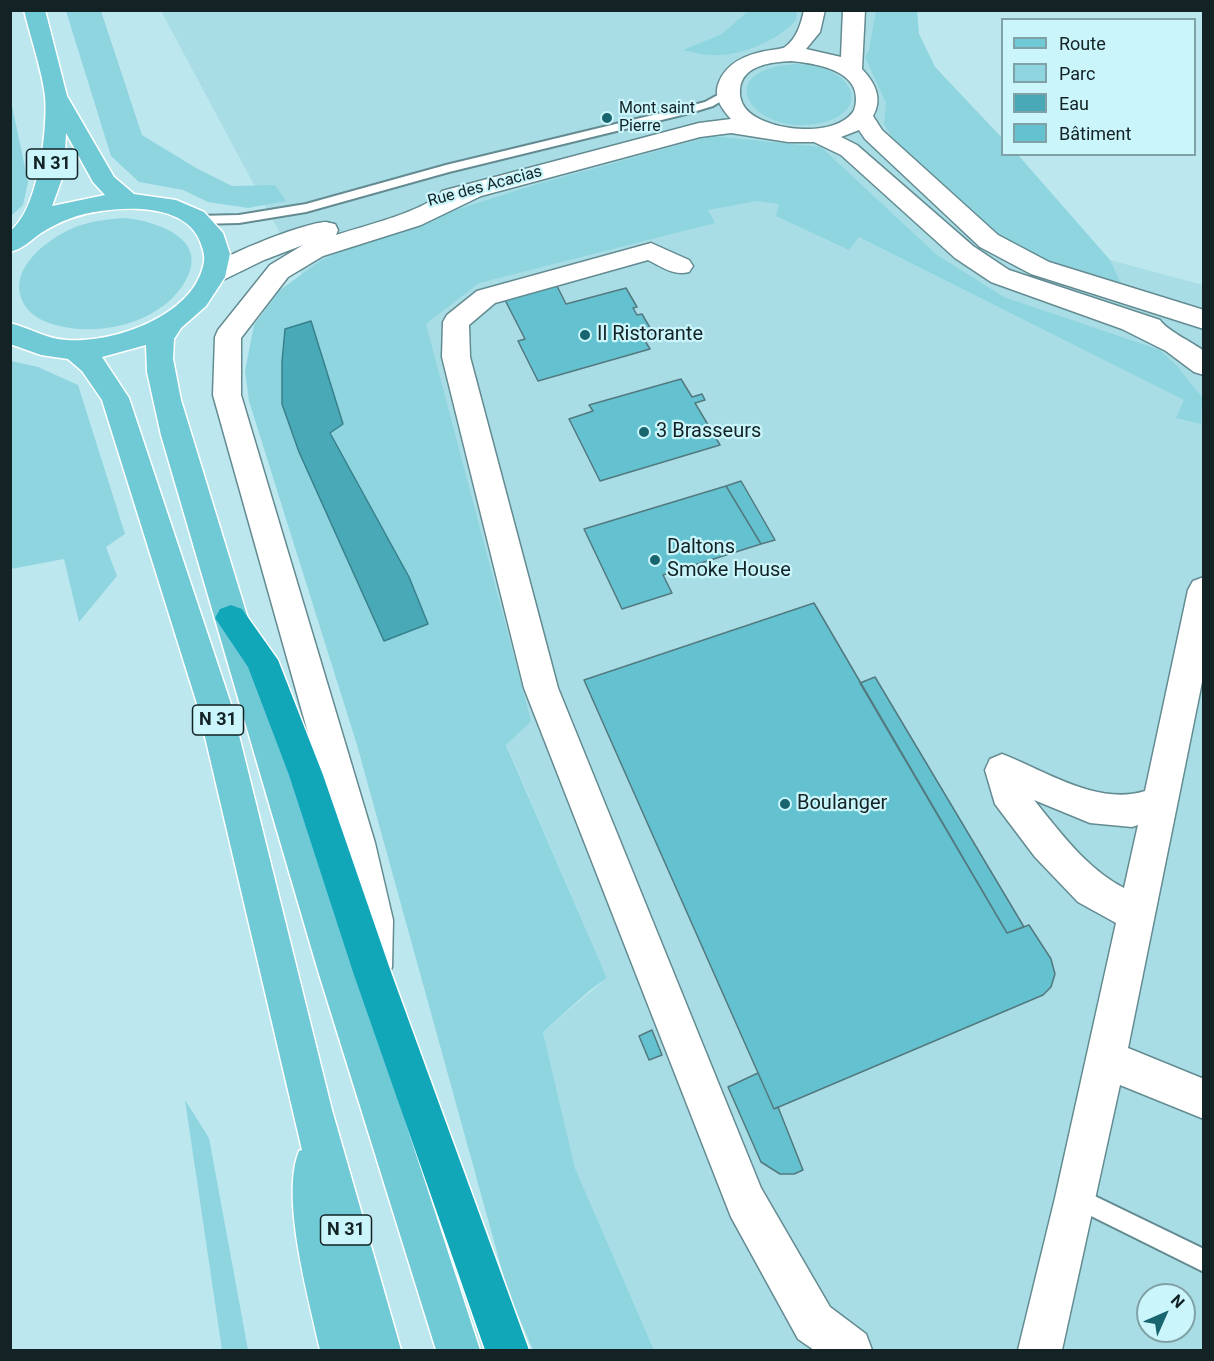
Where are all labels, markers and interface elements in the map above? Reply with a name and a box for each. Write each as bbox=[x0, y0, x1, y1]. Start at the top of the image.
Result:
legend bbox=[1001, 18, 1196, 156]
text: Route bbox=[1059, 33, 1106, 54]
text: Parc bbox=[1059, 63, 1095, 84]
text: Eau bbox=[1059, 93, 1089, 114]
place label: Mont saint Pierre bbox=[619, 99, 695, 137]
marker: Mont saint Pierre bbox=[600, 111, 614, 125]
text: Bâtiment bbox=[1059, 123, 1131, 144]
road number: N 31 bbox=[26, 149, 78, 179]
street label: Rue des Acacias bbox=[426, 163, 544, 211]
place label: Il Ristorante bbox=[597, 323, 703, 347]
marker: Il Ristorante bbox=[578, 328, 592, 342]
place label: 3 Brasseurs bbox=[656, 420, 761, 444]
marker: 3 Brasseurs bbox=[637, 425, 651, 439]
place label: Daltons Smoke House bbox=[667, 536, 791, 583]
marker: Daltons Smoke House bbox=[648, 553, 662, 567]
road number: N 31 bbox=[192, 705, 244, 735]
place label: Boulanger bbox=[797, 792, 887, 816]
marker: Boulanger bbox=[778, 797, 792, 811]
road number: N 31 bbox=[320, 1215, 372, 1245]
north arrow bbox=[1136, 1283, 1196, 1343]
text: N bbox=[1167, 1291, 1188, 1312]

